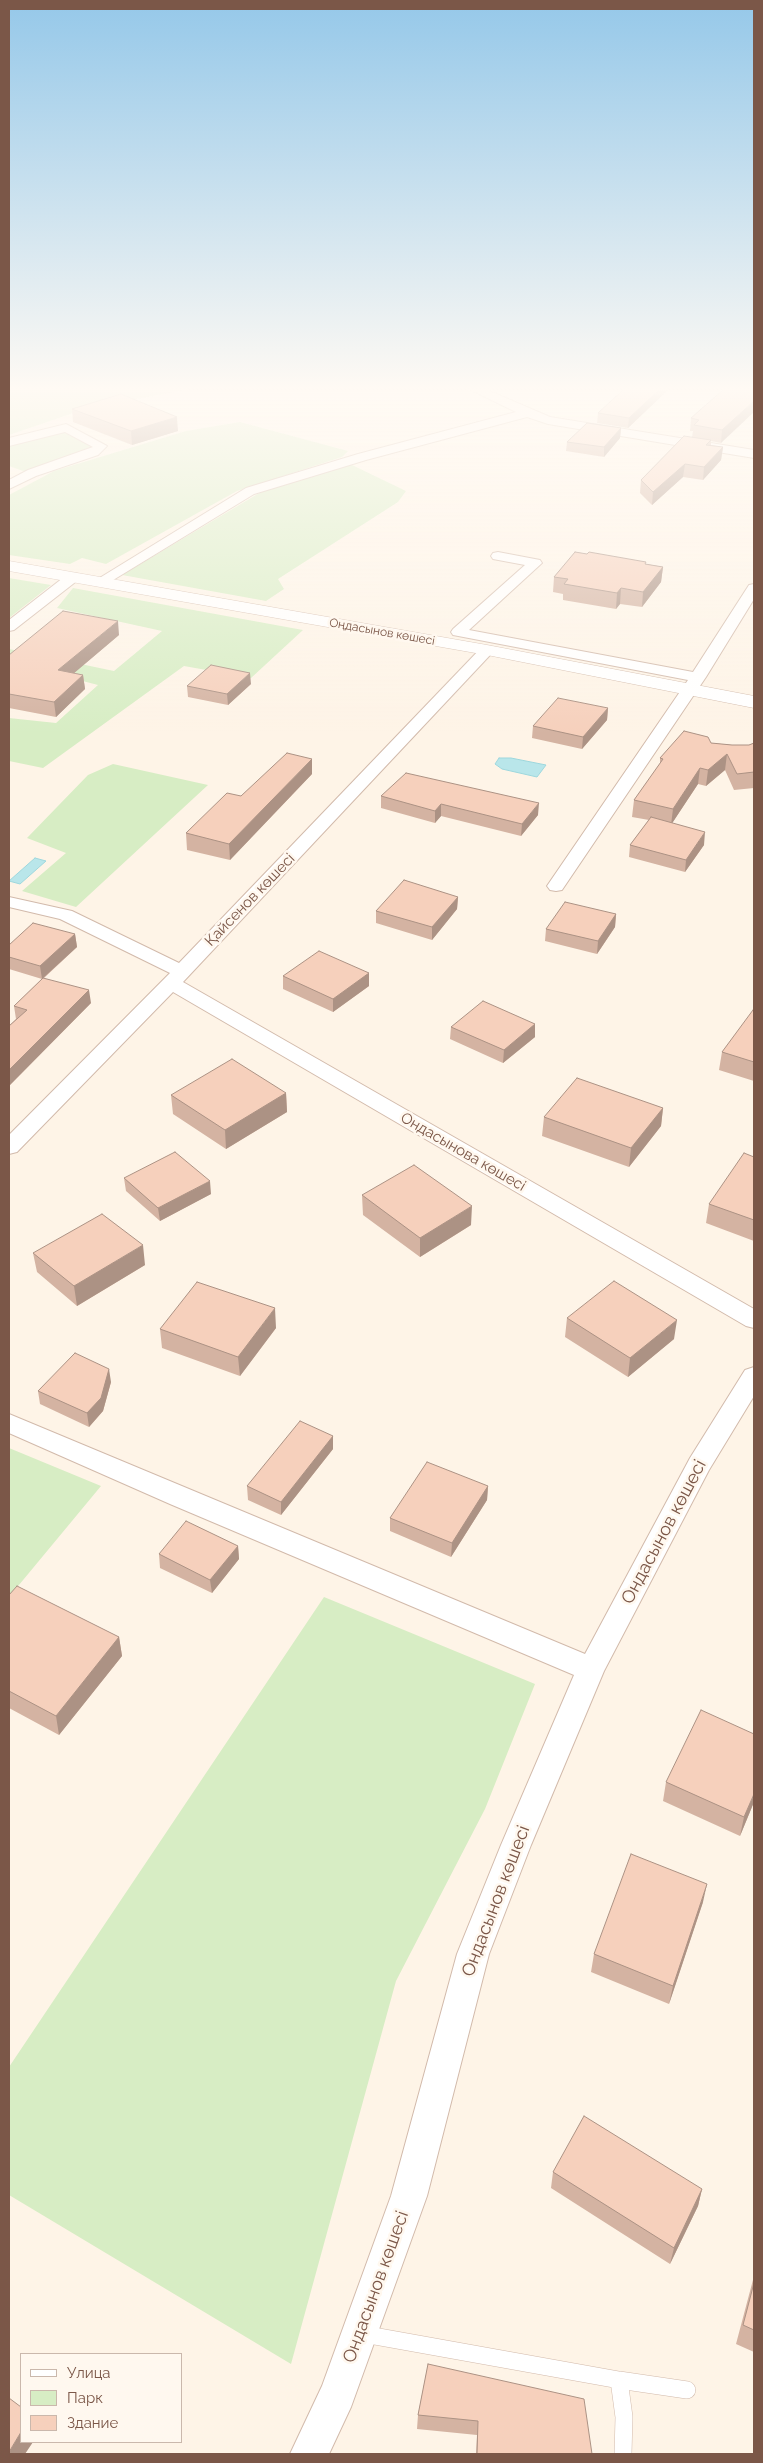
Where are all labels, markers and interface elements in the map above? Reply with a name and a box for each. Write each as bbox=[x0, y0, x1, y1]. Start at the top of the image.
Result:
street label: Оңдасынов көшесі bbox=[328, 616, 436, 648]
street label: Қайсенов көшесі bbox=[201, 850, 299, 950]
street label: Ондасынова көшесі bbox=[397, 1109, 529, 1195]
street label: Ондасынов көшесі bbox=[617, 1456, 711, 1608]
street label: Ондасынов көшесі bbox=[457, 1822, 535, 1980]
street label: Ондасынов көшесі bbox=[338, 2208, 414, 2366]
legend bbox=[20, 2353, 182, 2443]
text: Улица bbox=[67, 2364, 111, 2382]
text: Парк bbox=[67, 2389, 103, 2407]
text: Здание bbox=[67, 2414, 118, 2432]

